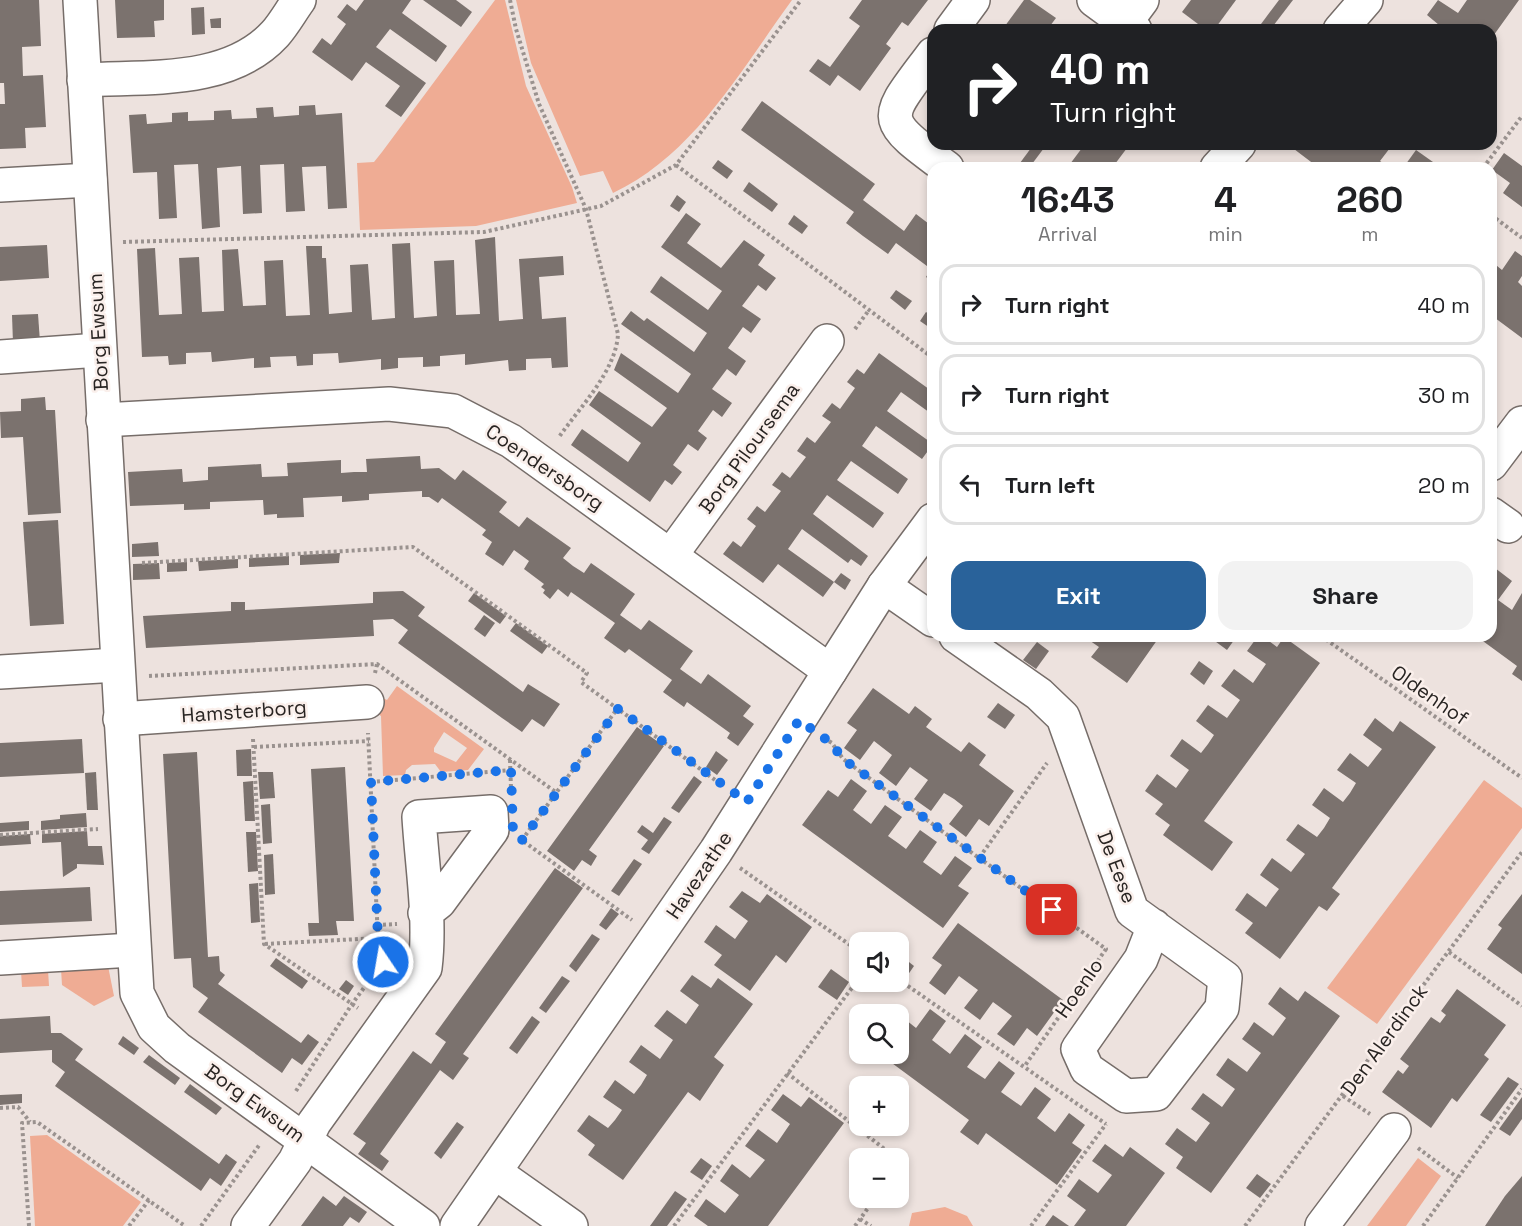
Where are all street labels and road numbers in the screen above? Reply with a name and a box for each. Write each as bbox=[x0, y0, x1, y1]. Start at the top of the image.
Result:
street label: Borg Ewsum bbox=[82, 272, 114, 392]
street label: Borg Piloursema bbox=[693, 377, 805, 519]
street label: Coendersborg bbox=[481, 418, 609, 516]
street label: Oldenhof bbox=[1386, 659, 1474, 731]
street label: Hamsterborg bbox=[180, 694, 308, 728]
street label: Havezathe bbox=[660, 826, 738, 924]
street label: De Eese bbox=[1091, 827, 1143, 907]
street label: Hoenlo bbox=[1049, 953, 1109, 1023]
street label: Den Alerdinck bbox=[1335, 979, 1433, 1101]
street label: Borg Ewsum bbox=[200, 1058, 310, 1148]

